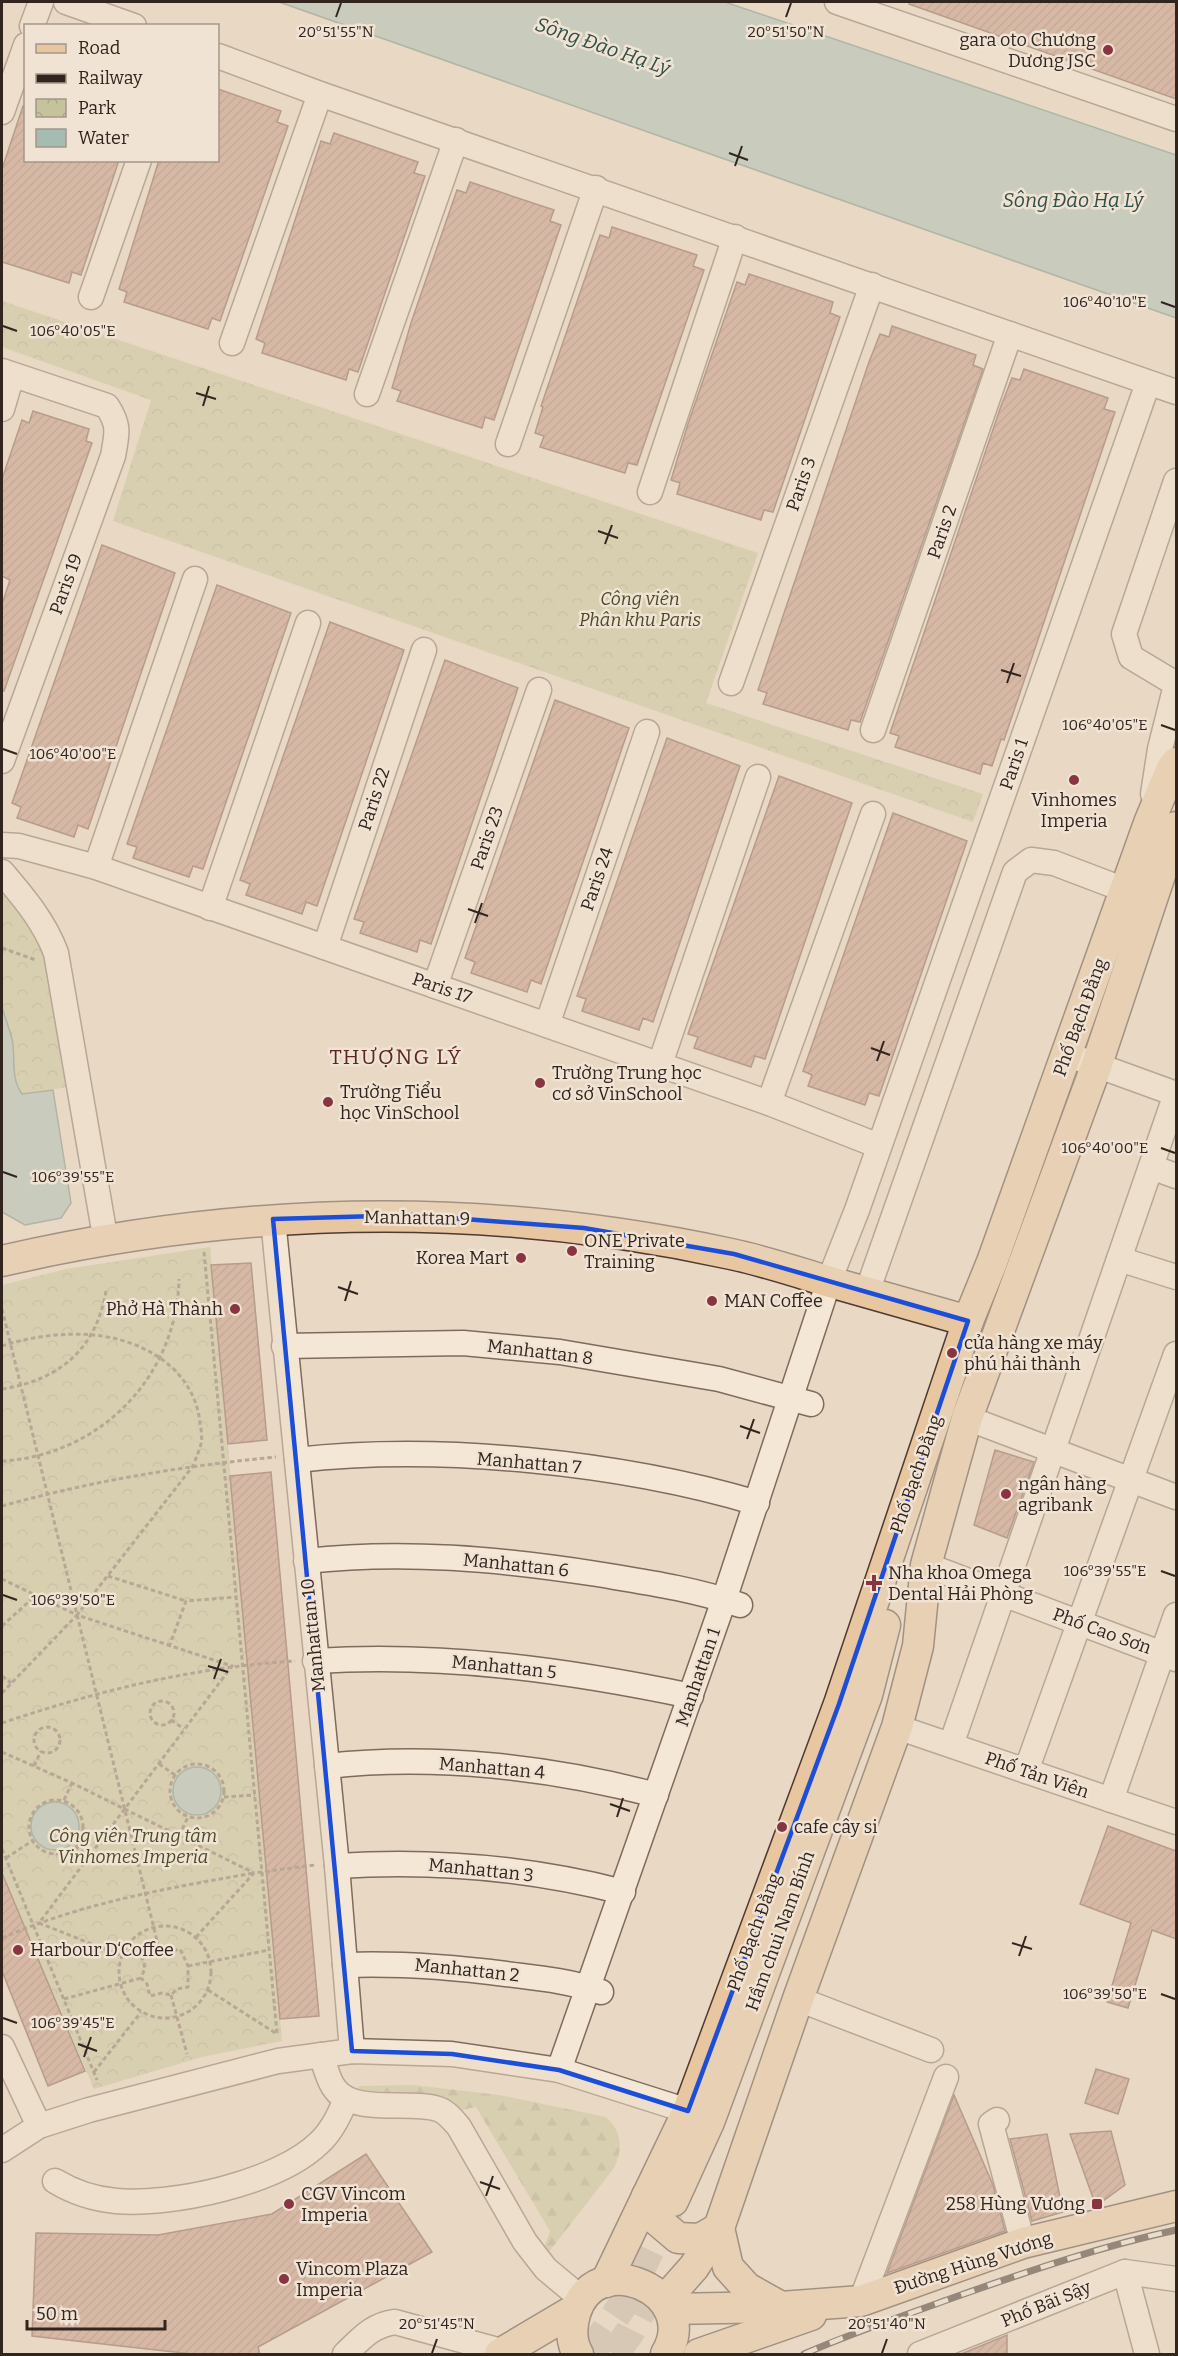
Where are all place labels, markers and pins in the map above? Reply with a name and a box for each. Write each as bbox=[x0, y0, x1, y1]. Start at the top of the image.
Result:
place label: gara oto Chương Dương JSC bbox=[959, 29, 1096, 72]
marker: gara oto Chương Dương JSC bbox=[1101, 43, 1115, 57]
marker: Vinhomes Imperia bbox=[1067, 773, 1081, 787]
place label: Vinhomes Imperia bbox=[1031, 789, 1117, 832]
place label: Trường Trung học cơ sở VinSchool bbox=[552, 1062, 702, 1105]
marker: Trường Trung học cơ sở VinSchool bbox=[533, 1076, 547, 1090]
place label: Trường Tiểu học VinSchool bbox=[340, 1081, 459, 1124]
marker: Trường Tiểu học VinSchool bbox=[321, 1095, 335, 1109]
place label: ONE Private Training bbox=[584, 1230, 685, 1273]
marker: ONE Private Training bbox=[565, 1244, 579, 1258]
place label: Korea Mart bbox=[416, 1247, 509, 1269]
marker: Korea Mart bbox=[514, 1251, 528, 1265]
place label: MAN Coffee bbox=[724, 1290, 823, 1312]
marker: MAN Coffee bbox=[705, 1294, 719, 1308]
place label: Phở Hà Thành bbox=[106, 1298, 223, 1320]
marker: Phở Hà Thành bbox=[228, 1302, 242, 1316]
place label: cửa hàng xe máy phú hải thành bbox=[964, 1332, 1103, 1375]
marker: cửa hàng xe máy phú hải thành bbox=[945, 1346, 959, 1360]
place label: ngân hàng agribank bbox=[1018, 1473, 1107, 1516]
marker: ngân hàng agribank bbox=[999, 1487, 1013, 1501]
place label: Nha khoa Omega Dental Hải Phòng bbox=[888, 1562, 1033, 1605]
marker: Nha khoa Omega Dental Hải Phòng bbox=[865, 1574, 883, 1592]
place label: cafe cây si bbox=[794, 1816, 878, 1838]
marker: cafe cây si bbox=[775, 1820, 789, 1834]
place label: Harbour D‘Coffee bbox=[30, 1939, 174, 1961]
marker: Harbour D‘Coffee bbox=[11, 1943, 25, 1957]
place label: CGV Vincom Imperia bbox=[301, 2183, 406, 2226]
place label: 258 Hùng Vương bbox=[946, 2193, 1085, 2215]
marker: CGV Vincom Imperia bbox=[282, 2197, 296, 2211]
marker: 258 Hùng Vương bbox=[1090, 2197, 1104, 2211]
place label: Vincom Plaza Imperia bbox=[296, 2258, 408, 2301]
marker: Vincom Plaza Imperia bbox=[277, 2272, 291, 2286]

